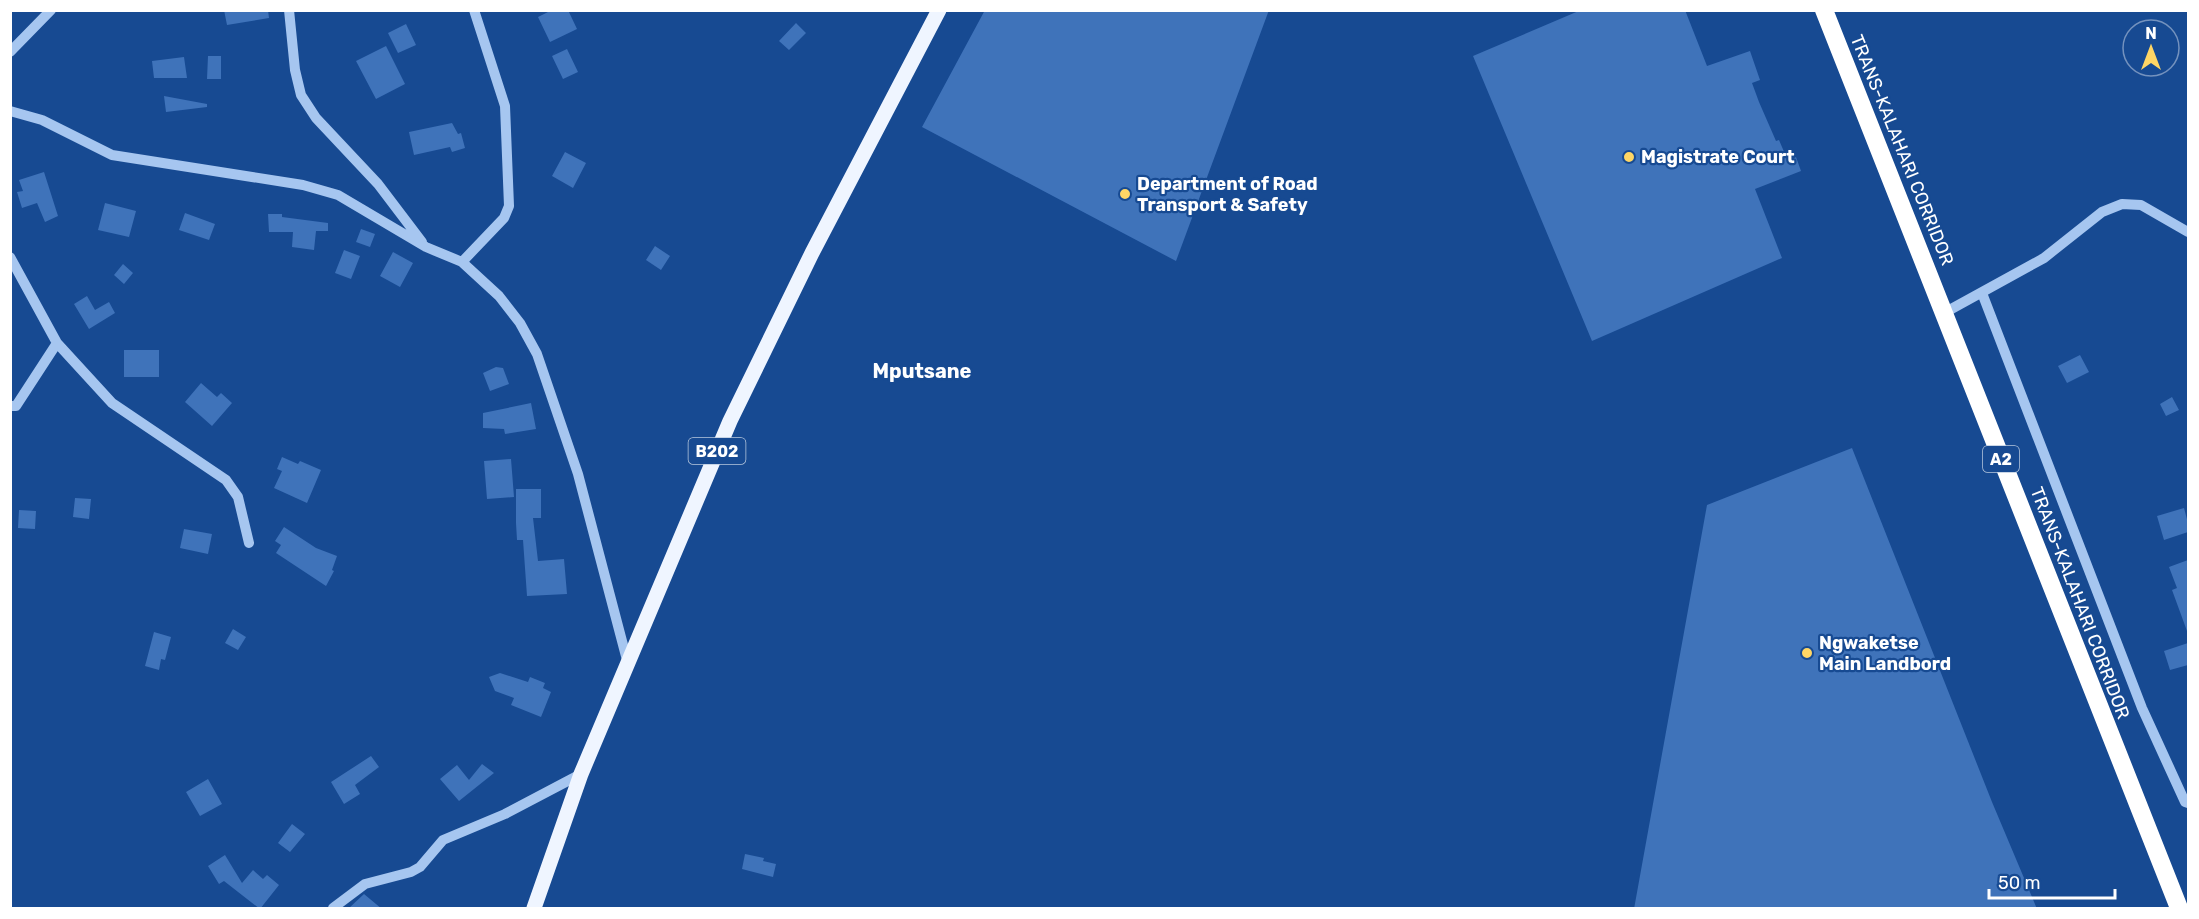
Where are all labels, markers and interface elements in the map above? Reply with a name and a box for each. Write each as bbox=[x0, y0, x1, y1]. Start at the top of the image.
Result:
north arrow bbox=[2121, 18, 2181, 78]
text: N bbox=[2145, 24, 2157, 43]
street label: TRANS-KALAHARI CORRIDOR bbox=[1846, 32, 1958, 269]
place label: Magistrate Court bbox=[1641, 146, 1795, 168]
marker: Magistrate Court bbox=[1622, 150, 1636, 164]
place label: Department of Road Transport & Safety bbox=[1137, 173, 1318, 216]
marker: Department of Road Transport & Safety bbox=[1118, 187, 1132, 201]
district label: Mputsane bbox=[873, 359, 972, 383]
road number: B202 bbox=[688, 438, 746, 464]
road number: A2 bbox=[1983, 446, 2019, 472]
street label: TRANS-KALAHARI CORRIDOR bbox=[2026, 484, 2135, 722]
place label: Ngwaketse Main Landbord bbox=[1819, 632, 1951, 675]
marker: Ngwaketse Main Landbord bbox=[1800, 646, 1814, 660]
scale bar bbox=[1989, 862, 2115, 900]
text: 50 m bbox=[1998, 872, 2041, 894]

